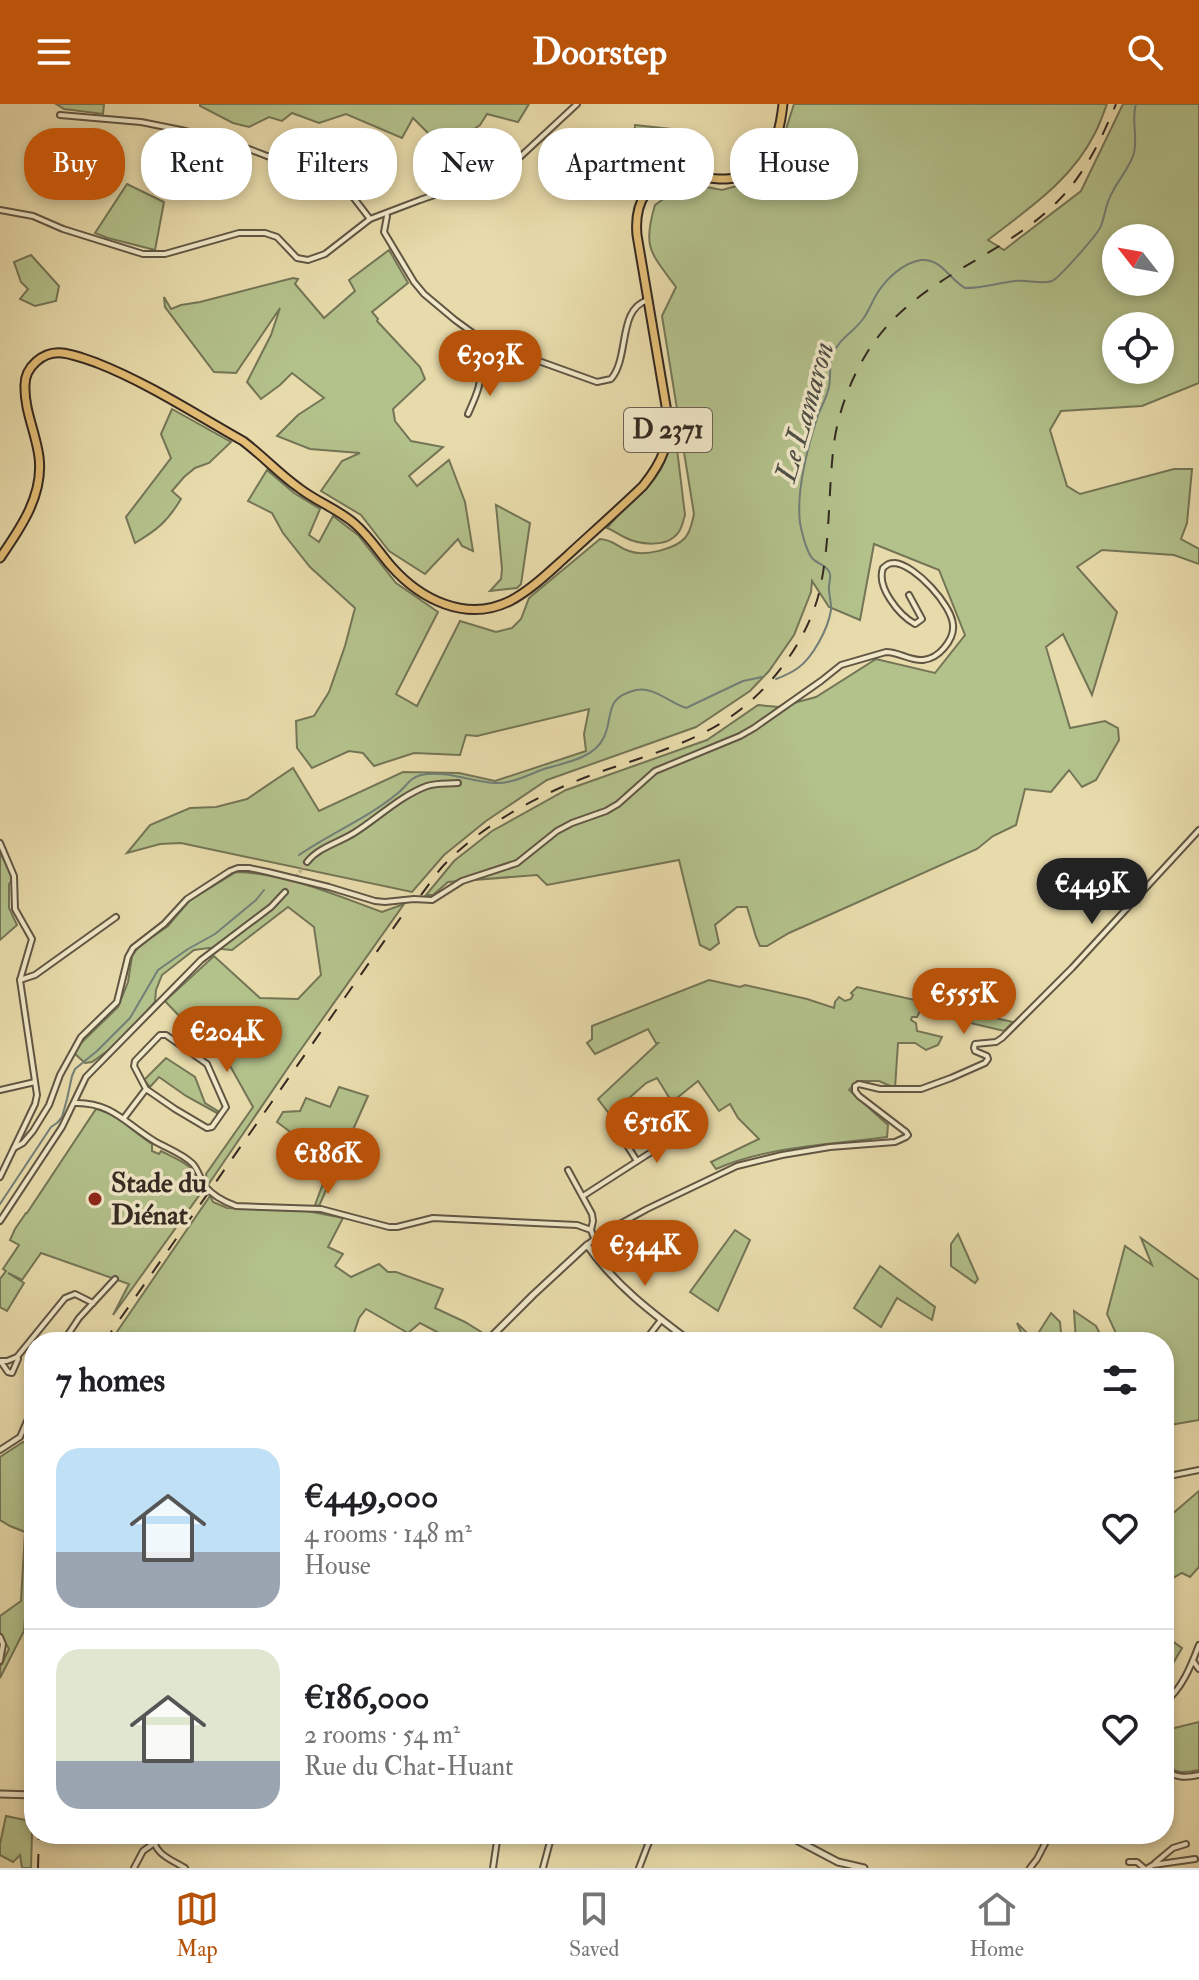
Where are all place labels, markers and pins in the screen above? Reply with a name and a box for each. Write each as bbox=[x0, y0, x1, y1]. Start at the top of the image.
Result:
pin: €303K bbox=[434, 330, 546, 398]
pin: €449K bbox=[1036, 858, 1148, 926]
pin: €555K bbox=[908, 968, 1020, 1036]
pin: €204K bbox=[171, 1006, 283, 1074]
pin: €516K bbox=[601, 1097, 713, 1165]
pin: €186K bbox=[272, 1128, 384, 1196]
place label: Stade du Diénat bbox=[111, 1166, 207, 1233]
marker: Stade du Diénat bbox=[86, 1190, 104, 1208]
pin: €344K bbox=[589, 1220, 701, 1288]

